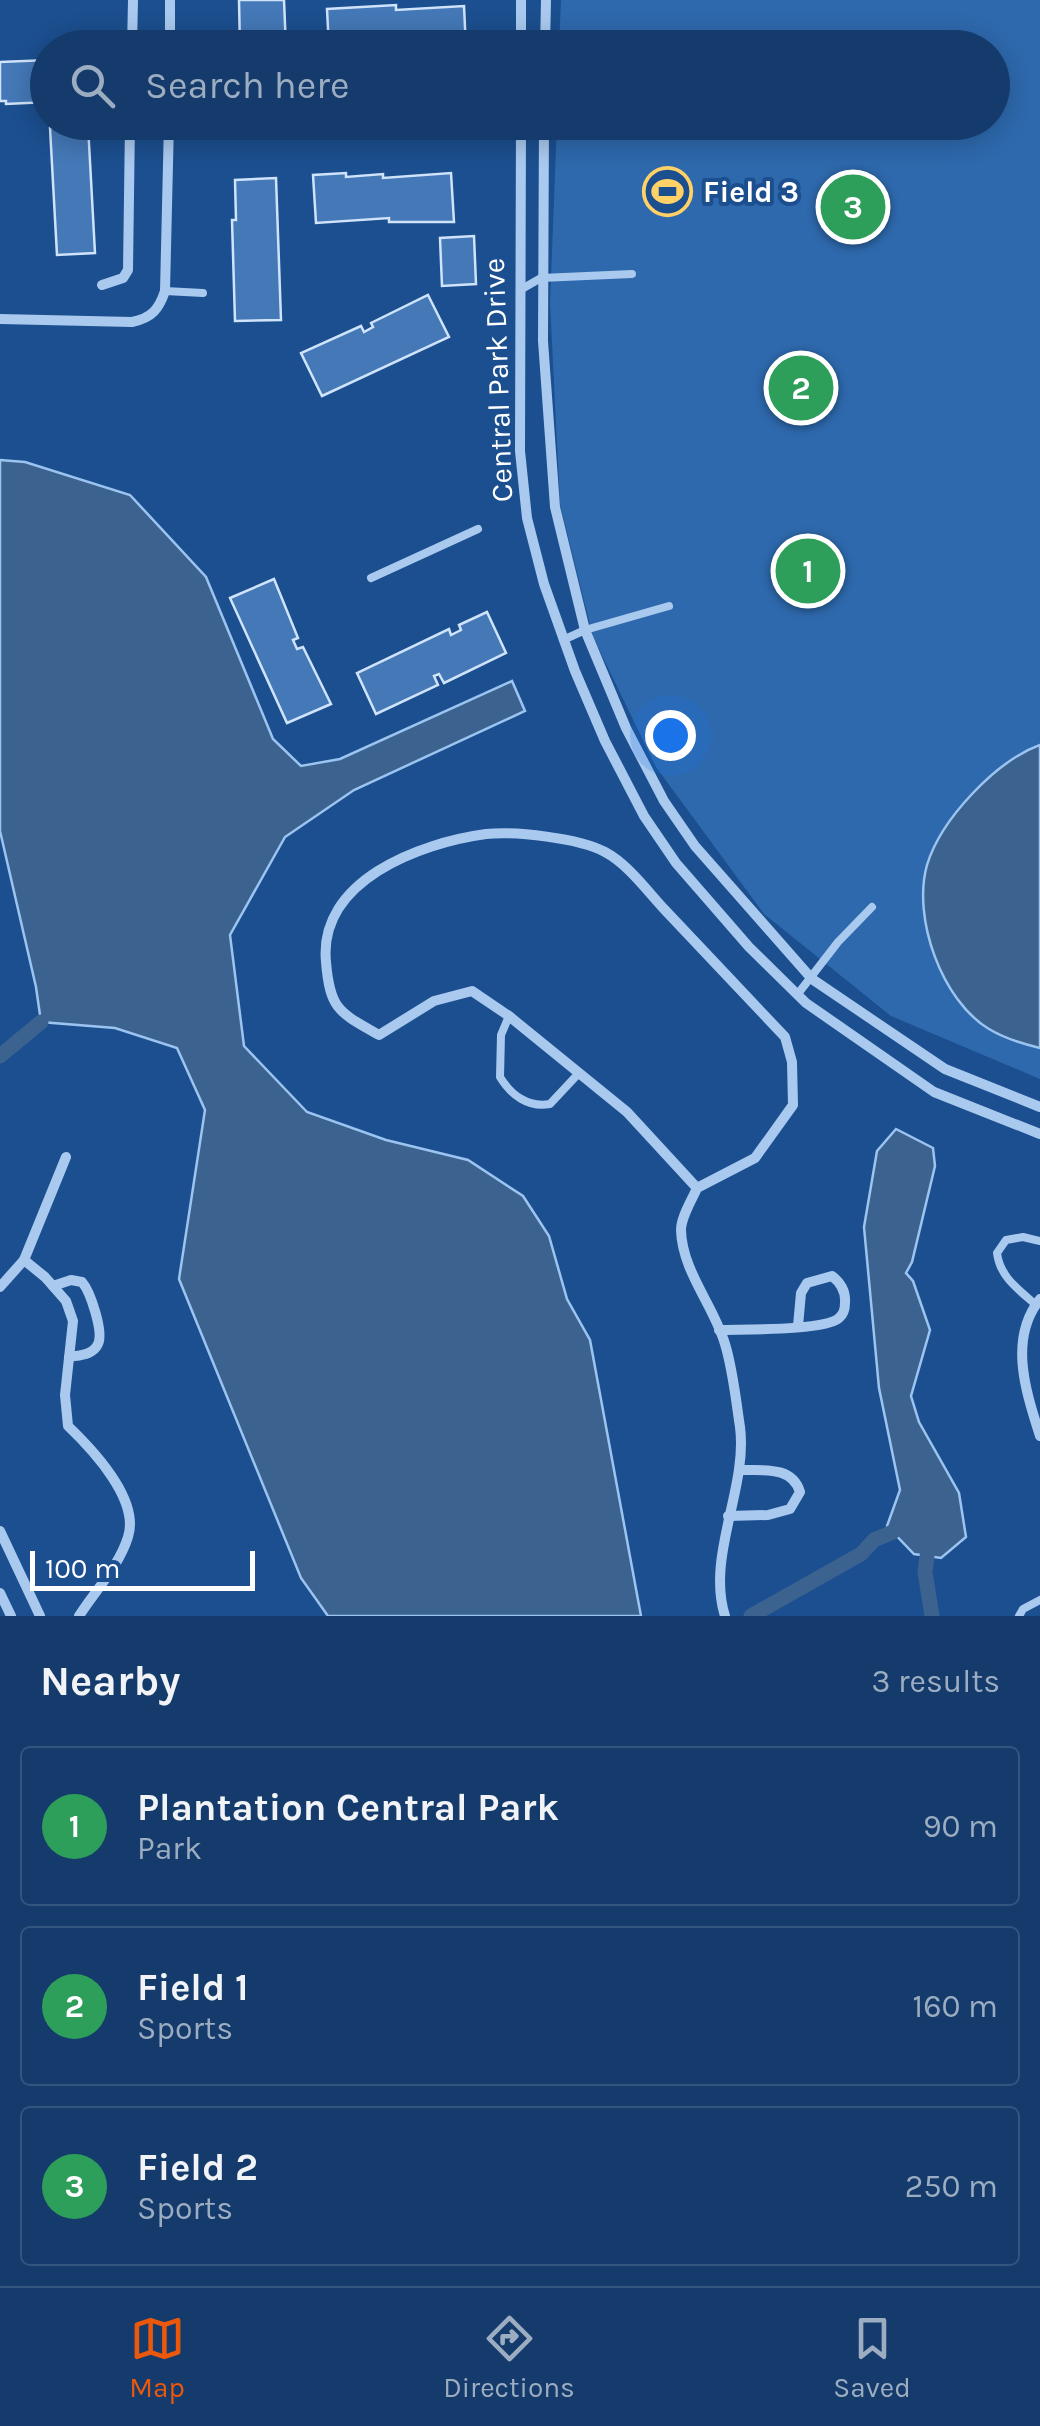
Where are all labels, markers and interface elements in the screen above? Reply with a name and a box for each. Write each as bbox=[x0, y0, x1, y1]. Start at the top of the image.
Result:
search box bbox=[30, 30, 1010, 140]
icon: search bbox=[65, 58, 120, 113]
text: Search here bbox=[145, 63, 349, 108]
sports icon: Field 3 bbox=[642, 166, 694, 218]
pin: 3 bbox=[820, 170, 886, 244]
place label: Field 3 bbox=[703, 174, 799, 210]
street label: Central Park Drive bbox=[476, 257, 520, 503]
pin: 2 bbox=[768, 350, 834, 426]
pin: 1 bbox=[776, 534, 840, 608]
your location bbox=[645, 710, 696, 761]
scale bar bbox=[30, 1546, 255, 1590]
text: 100 m bbox=[45, 1552, 120, 1585]
text: Nearby bbox=[40, 1656, 180, 1706]
text: 3 results bbox=[872, 1663, 1000, 1700]
text: Plantation Central Park bbox=[137, 1785, 559, 1830]
text: 1 bbox=[69, 1808, 80, 1845]
text: 90 m bbox=[923, 1808, 998, 1845]
text: Park bbox=[137, 1830, 202, 1867]
text: Field 1 bbox=[137, 1965, 248, 2010]
text: 2 bbox=[65, 1988, 84, 2025]
text: 160 m bbox=[913, 1988, 998, 2025]
text: Sports bbox=[137, 2010, 233, 2047]
text: Field 2 bbox=[137, 2145, 258, 2190]
text: 3 bbox=[65, 2168, 84, 2205]
text: 250 m bbox=[905, 2168, 998, 2205]
text: Sports bbox=[137, 2190, 233, 2227]
tab: Map bbox=[129, 2311, 185, 2404]
tab: Directions bbox=[443, 2311, 575, 2404]
tab: Saved bbox=[833, 2311, 911, 2404]

